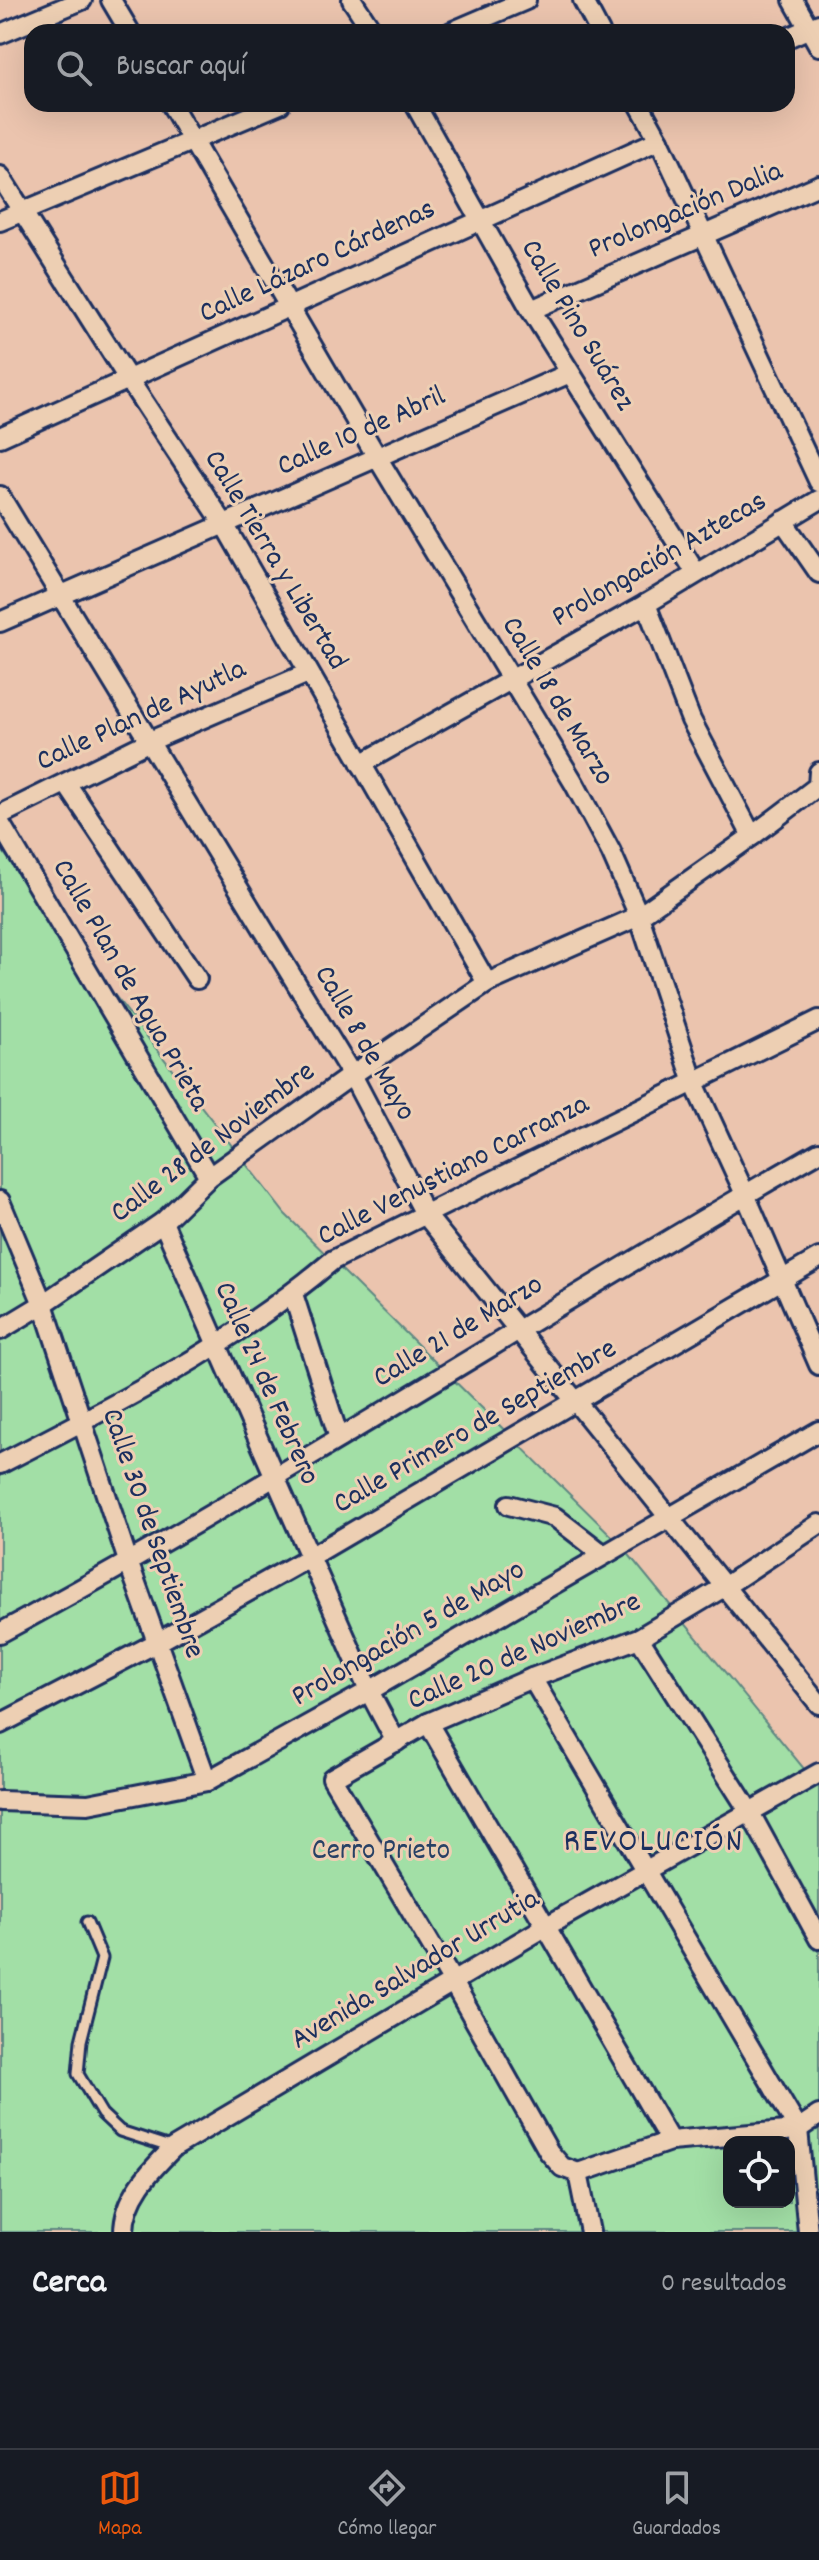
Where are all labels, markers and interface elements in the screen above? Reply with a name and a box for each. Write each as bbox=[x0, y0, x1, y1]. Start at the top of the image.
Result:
search box bbox=[24, 24, 795, 112]
icon: search bbox=[52, 46, 96, 90]
text: Buscar aquí bbox=[116, 47, 246, 90]
street label: Prolongación Dalia bbox=[582, 151, 791, 272]
street label: Calle Lázaro Cárdenas bbox=[193, 189, 443, 337]
street label: Calle Pino Suárez bbox=[508, 232, 645, 420]
street label: Calle 10 de Abril bbox=[271, 377, 453, 489]
street label: Calle Tierra y Libertad bbox=[191, 443, 357, 679]
street label: Prolongación Aztecas bbox=[544, 482, 776, 640]
street label: Calle 18 de Marzo bbox=[489, 609, 623, 795]
street label: Calle Plan de Ayutla bbox=[30, 649, 255, 784]
street label: Calle Plan de Agua Prieta bbox=[39, 852, 219, 1121]
street label: Calle 8 de Mayo bbox=[301, 958, 425, 1130]
street label: Calle 28 de Noviembre bbox=[103, 1053, 325, 1235]
street label: Calle Venustiano Carranza bbox=[311, 1084, 598, 1259]
street label: Calle 21 de Marzo bbox=[366, 1265, 552, 1401]
street label: Calle 24 de Febrero bbox=[201, 1276, 329, 1492]
street label: Calle Primero de Septiembre bbox=[326, 1329, 626, 1527]
street label: Calle 30 de Septiembre bbox=[88, 1403, 214, 1665]
street label: Prolongación 5 de Mayo bbox=[284, 1551, 534, 1719]
street label: Calle 20 de Noviembre bbox=[402, 1582, 648, 1724]
district label: REVOLUCIÓN bbox=[564, 1819, 744, 1868]
park label: Cerro Prieto bbox=[312, 1831, 450, 1874]
street label: Avenida Salvador Urrutia bbox=[284, 1879, 549, 2062]
map controls bbox=[723, 2136, 795, 2208]
button: locate bbox=[723, 2136, 795, 2208]
text: Cerca bbox=[32, 2260, 106, 2309]
text: 0 resultados bbox=[661, 2266, 787, 2303]
tab: Mapa bbox=[98, 2466, 142, 2545]
tab: Cómo llegar bbox=[338, 2466, 436, 2545]
tab: Guardados bbox=[632, 2466, 721, 2545]

